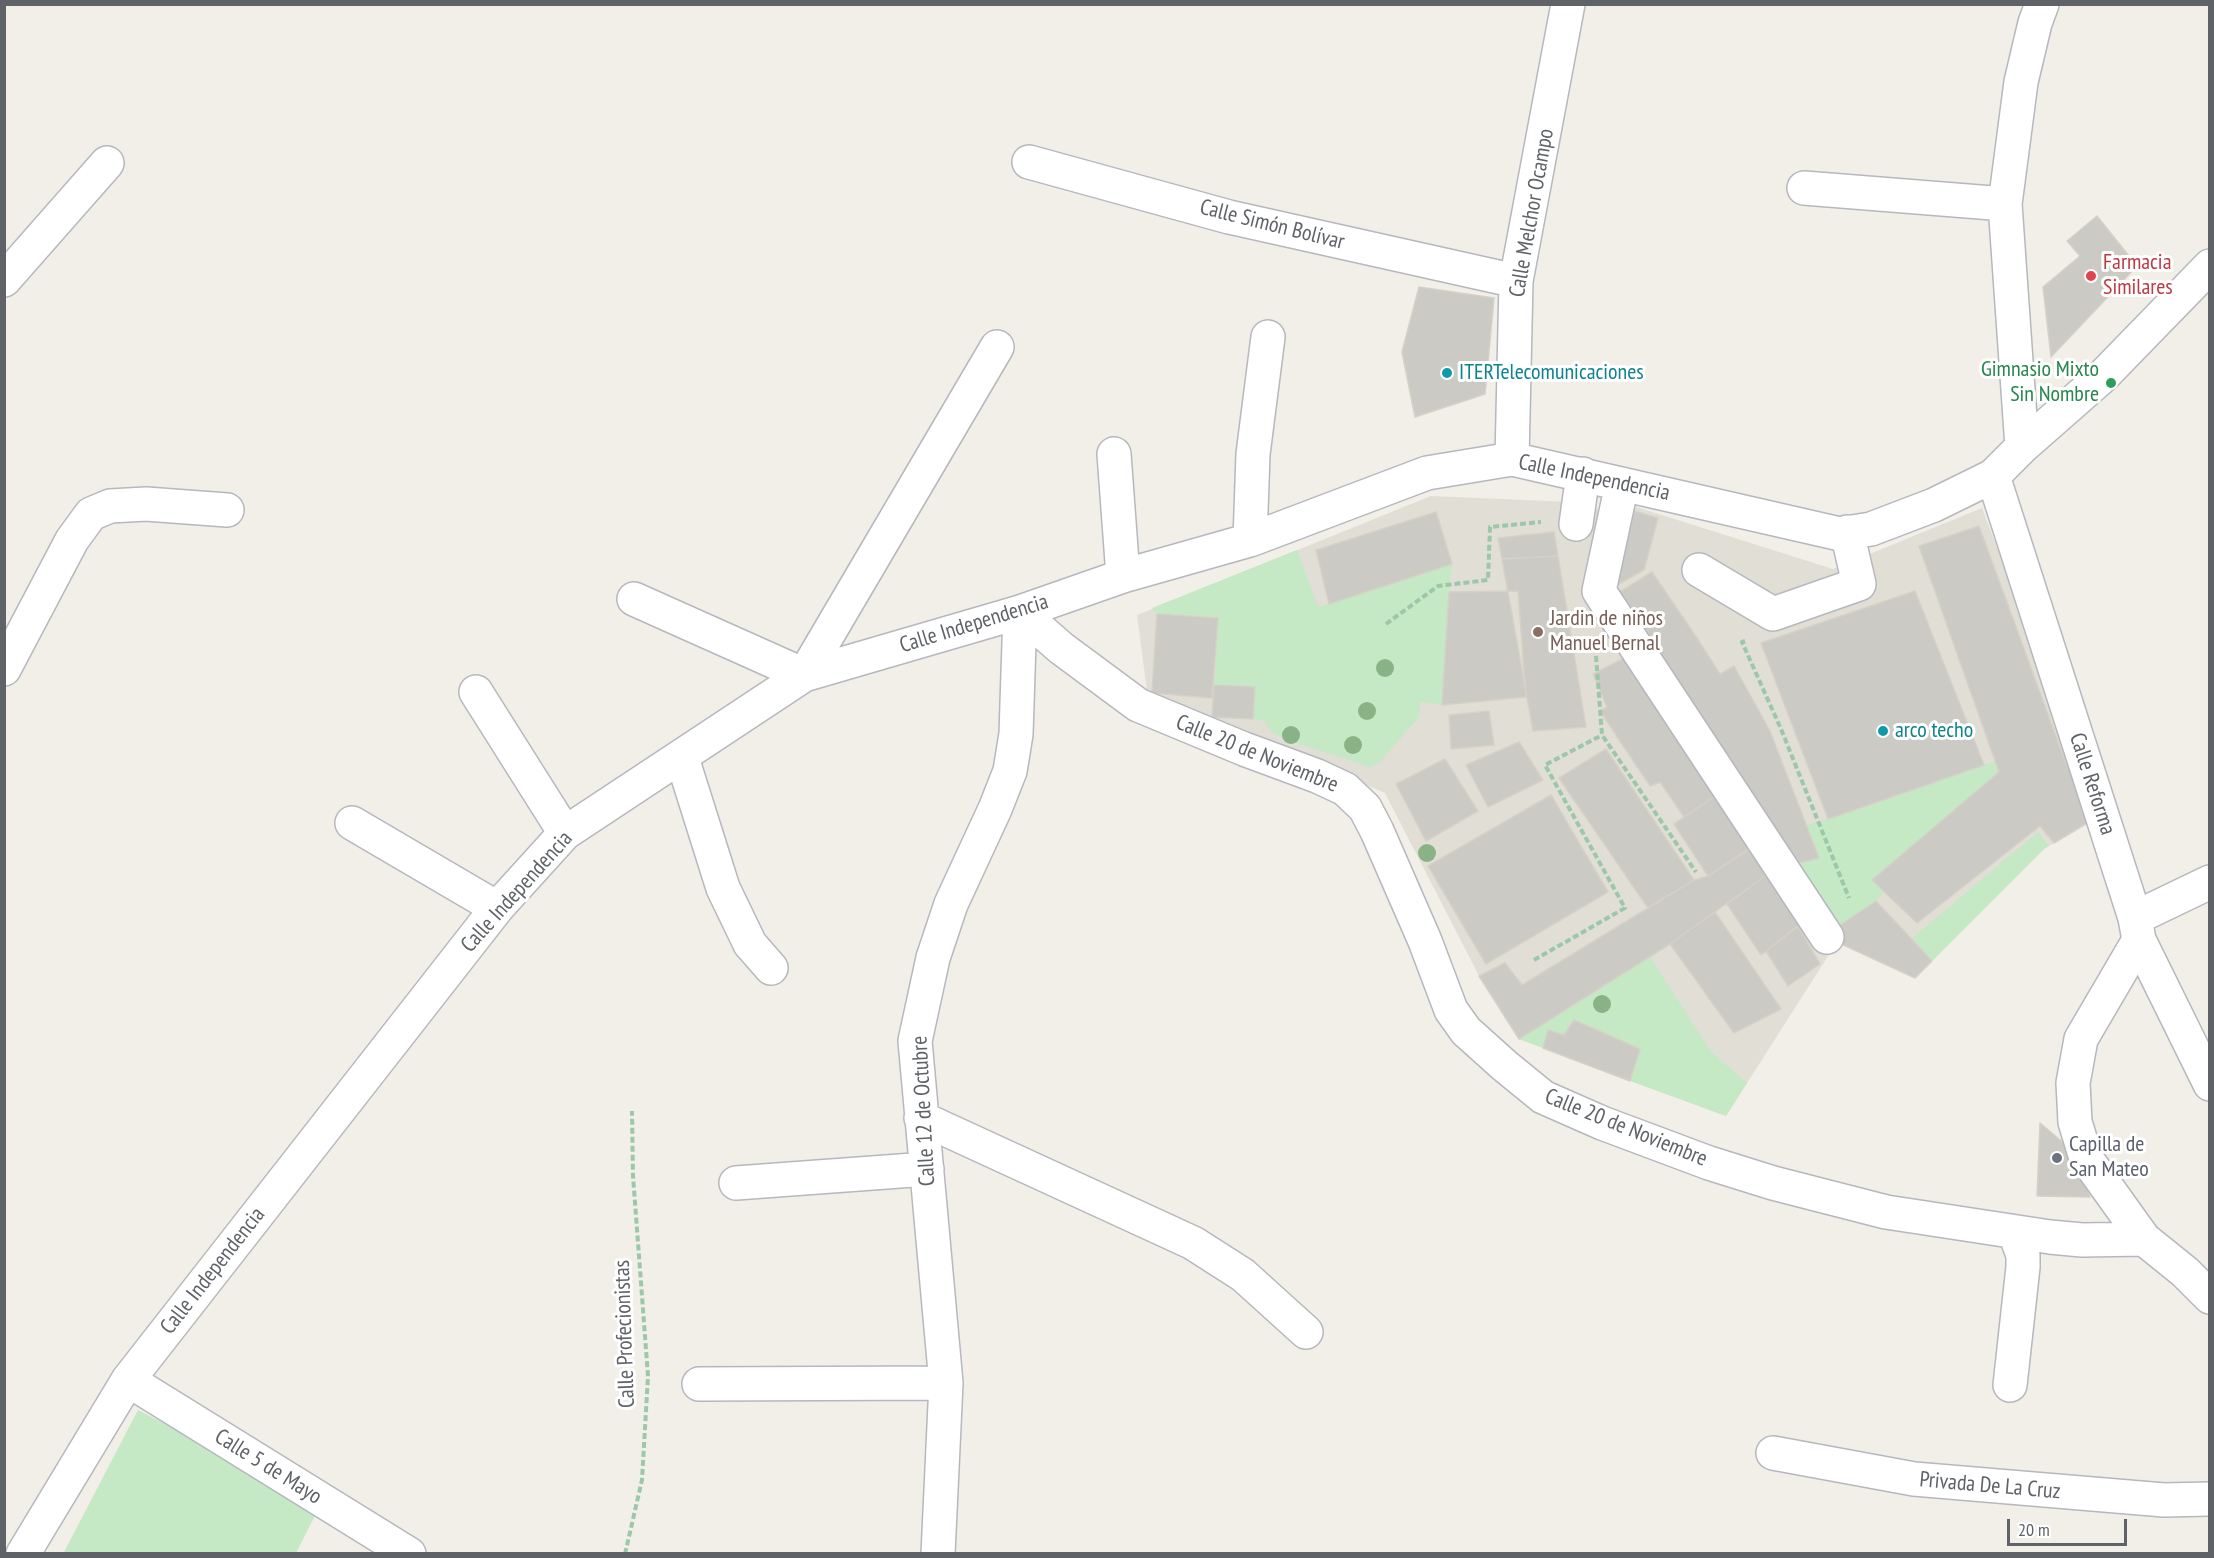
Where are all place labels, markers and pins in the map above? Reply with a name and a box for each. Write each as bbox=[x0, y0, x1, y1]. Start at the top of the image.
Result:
place label: Farmacia Similares bbox=[2103, 250, 2173, 302]
marker: Farmacia Similares bbox=[2084, 269, 2098, 283]
place label: Gimnasio Mixto Sin Nombre bbox=[1981, 357, 2099, 408]
place label: ITERTelecomunicaciones bbox=[1459, 360, 1644, 386]
marker: ITERTelecomunicaciones bbox=[1440, 366, 1454, 380]
marker: Gimnasio Mixto Sin Nombre bbox=[2104, 376, 2118, 390]
place label: Jardin de niños Manuel Bernal bbox=[1550, 606, 1663, 658]
marker: Jardin de niños Manuel Bernal bbox=[1531, 625, 1545, 639]
place label: arco techo bbox=[1895, 718, 1973, 744]
marker: arco techo bbox=[1876, 724, 1890, 738]
place label: Capilla de San Mateo bbox=[2069, 1132, 2149, 1184]
marker: Capilla de San Mateo bbox=[2050, 1151, 2064, 1165]

